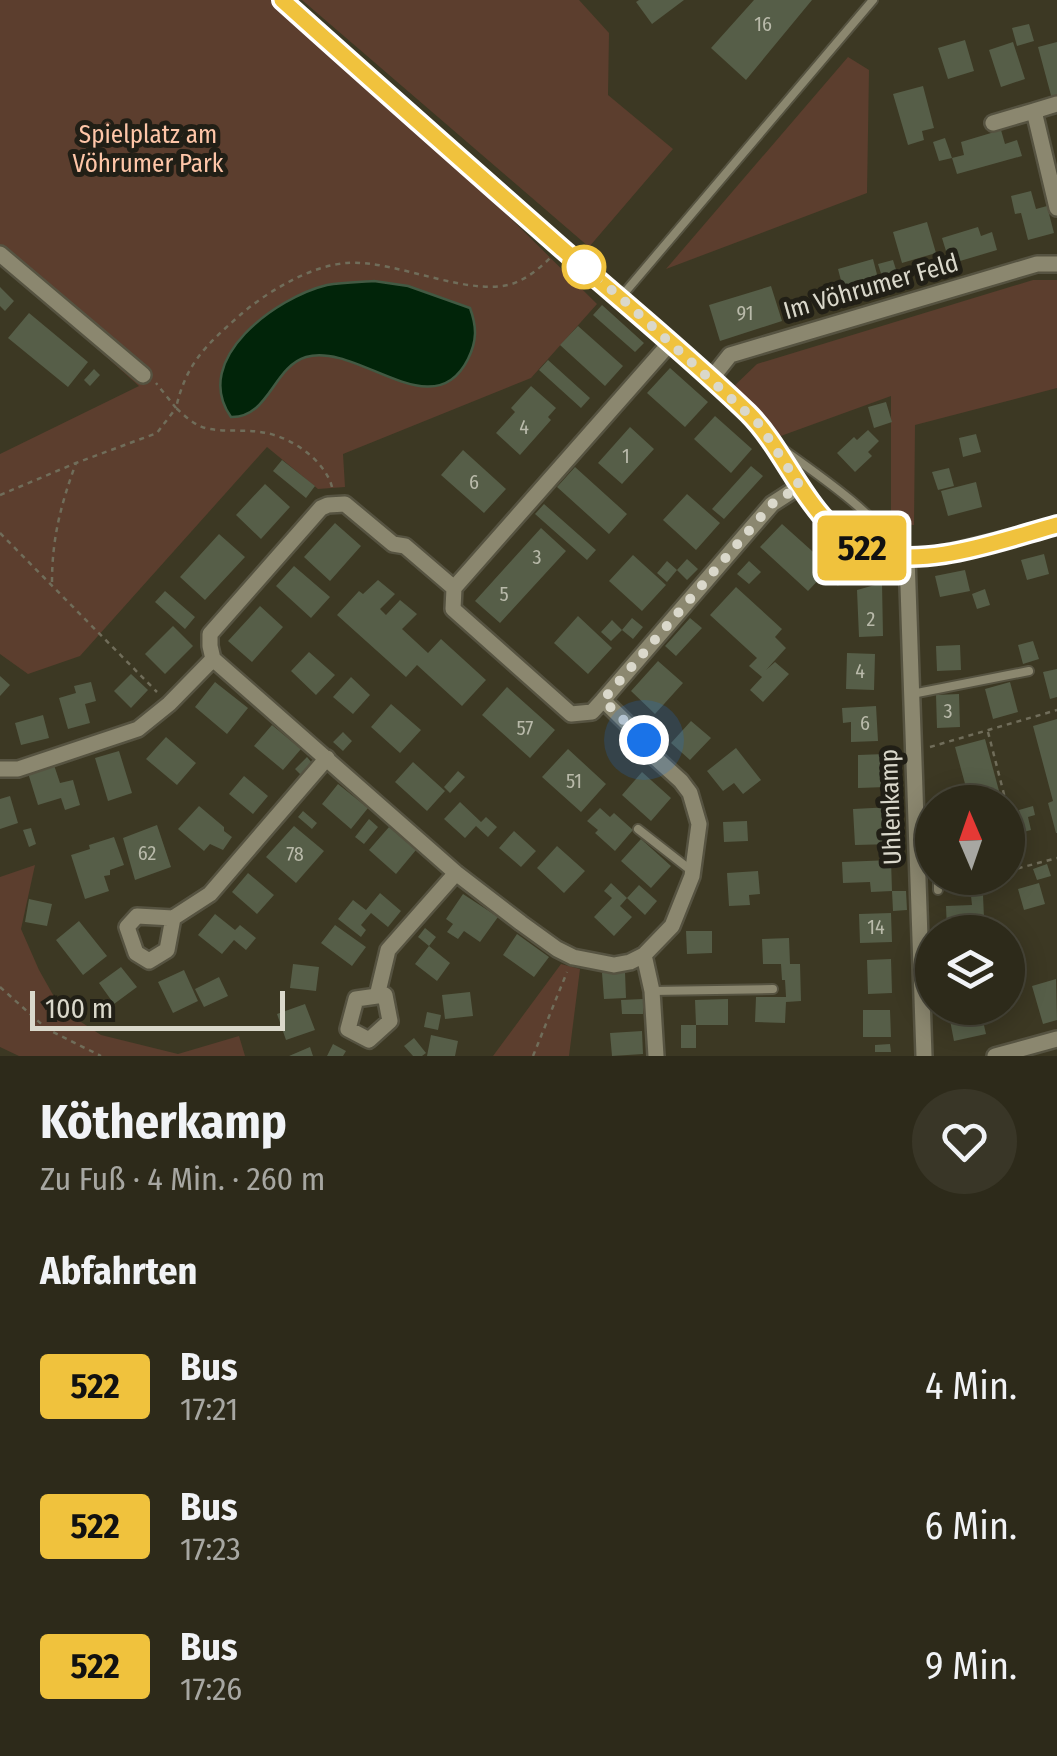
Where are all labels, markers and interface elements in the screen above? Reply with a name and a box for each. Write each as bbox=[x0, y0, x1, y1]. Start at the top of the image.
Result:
house number: 16 bbox=[754, 12, 772, 36]
park label: Spielplatz am Vöhrumer Park bbox=[73, 120, 224, 179]
unlabelled marker bbox=[563, 246, 605, 288]
street label: Im Vöhrumer Feld bbox=[780, 248, 962, 326]
house number: 91 bbox=[736, 301, 754, 325]
house number: 4 bbox=[519, 415, 529, 439]
house number: 1 bbox=[622, 444, 630, 468]
house number: 6 bbox=[469, 470, 479, 494]
line badge: 522 bbox=[804, 516, 920, 580]
text: 522 bbox=[837, 527, 887, 569]
house number: 3 bbox=[532, 545, 542, 569]
house number: 5 bbox=[499, 582, 509, 606]
house number: 2 bbox=[867, 607, 876, 631]
house number: 4 bbox=[855, 659, 865, 683]
house number: 3 bbox=[943, 699, 953, 723]
house number: 6 bbox=[860, 711, 870, 735]
your location bbox=[619, 715, 669, 765]
house number: 57 bbox=[517, 716, 533, 740]
street label: Uhlenkamp bbox=[874, 749, 908, 865]
house number: 51 bbox=[566, 769, 582, 793]
north arrow bbox=[915, 785, 1025, 895]
map controls bbox=[915, 785, 1025, 1025]
house number: 62 bbox=[138, 841, 156, 865]
house number: 78 bbox=[286, 842, 304, 866]
house number: 14 bbox=[867, 915, 885, 939]
button: layers bbox=[915, 915, 1025, 1025]
scale bar bbox=[30, 986, 285, 1030]
text: 100 m bbox=[45, 992, 113, 1025]
button: heart bbox=[912, 1089, 1017, 1194]
text: Kötherkamp bbox=[40, 1093, 287, 1151]
text: Zu Fuß · 4 Min. · 260 m bbox=[40, 1160, 325, 1198]
text: Abfahrten bbox=[40, 1248, 198, 1294]
text: Bus bbox=[180, 1344, 238, 1390]
text: 4 Min. bbox=[925, 1363, 1017, 1409]
text: 522 bbox=[70, 1365, 120, 1407]
text: 17:21 bbox=[180, 1390, 238, 1428]
text: Bus bbox=[180, 1484, 238, 1530]
text: 6 Min. bbox=[925, 1503, 1017, 1549]
text: 522 bbox=[70, 1505, 120, 1547]
text: 17:23 bbox=[180, 1530, 241, 1568]
text: Bus bbox=[180, 1624, 238, 1670]
text: 9 Min. bbox=[925, 1643, 1017, 1689]
text: 522 bbox=[70, 1645, 120, 1687]
text: 17:26 bbox=[180, 1670, 242, 1708]

